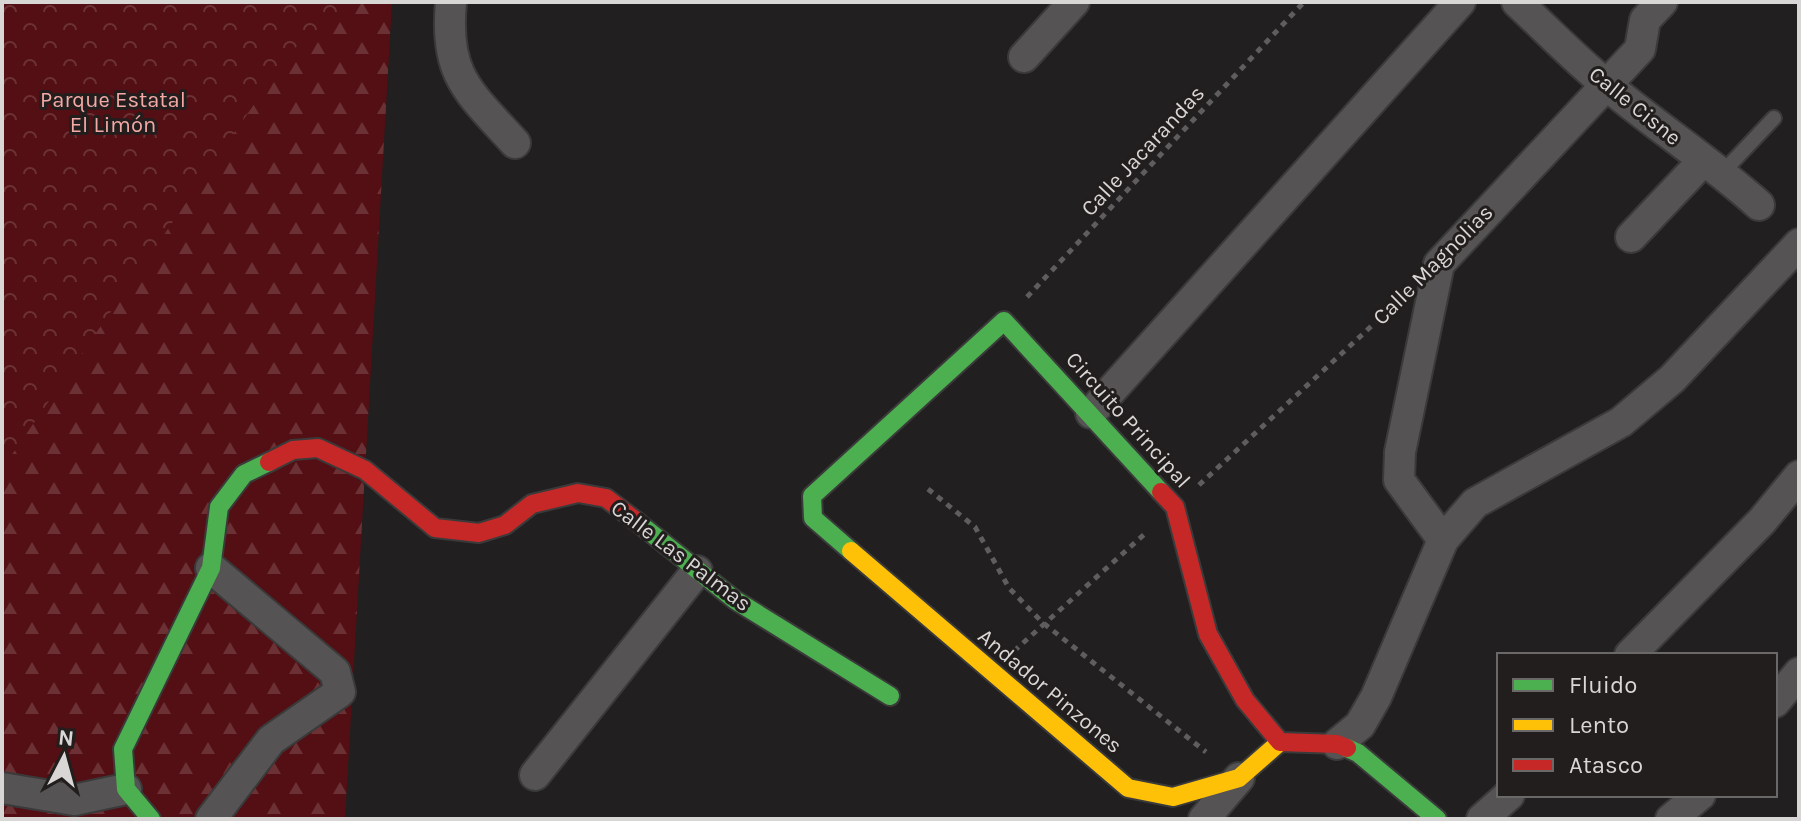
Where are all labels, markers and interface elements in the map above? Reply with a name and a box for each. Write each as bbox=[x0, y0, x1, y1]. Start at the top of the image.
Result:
street label: Calle Cisne bbox=[1584, 61, 1686, 151]
street label: Calle Jacarandas bbox=[1076, 80, 1210, 222]
park label: Parque Estatal El Limón bbox=[40, 87, 186, 138]
street label: Calle Magnolias bbox=[1367, 199, 1499, 331]
street label: Circuito Principal bbox=[1060, 347, 1196, 493]
street label: Calle Las Palmas bbox=[606, 495, 756, 617]
street label: Andador Pinzones bbox=[973, 623, 1127, 759]
legend bbox=[1497, 653, 1777, 797]
text: Fluido bbox=[1569, 671, 1637, 699]
text: Lento bbox=[1569, 711, 1629, 739]
north arrow bbox=[24, 717, 104, 797]
text: N bbox=[57, 724, 75, 752]
text: Atasco bbox=[1569, 751, 1643, 779]

